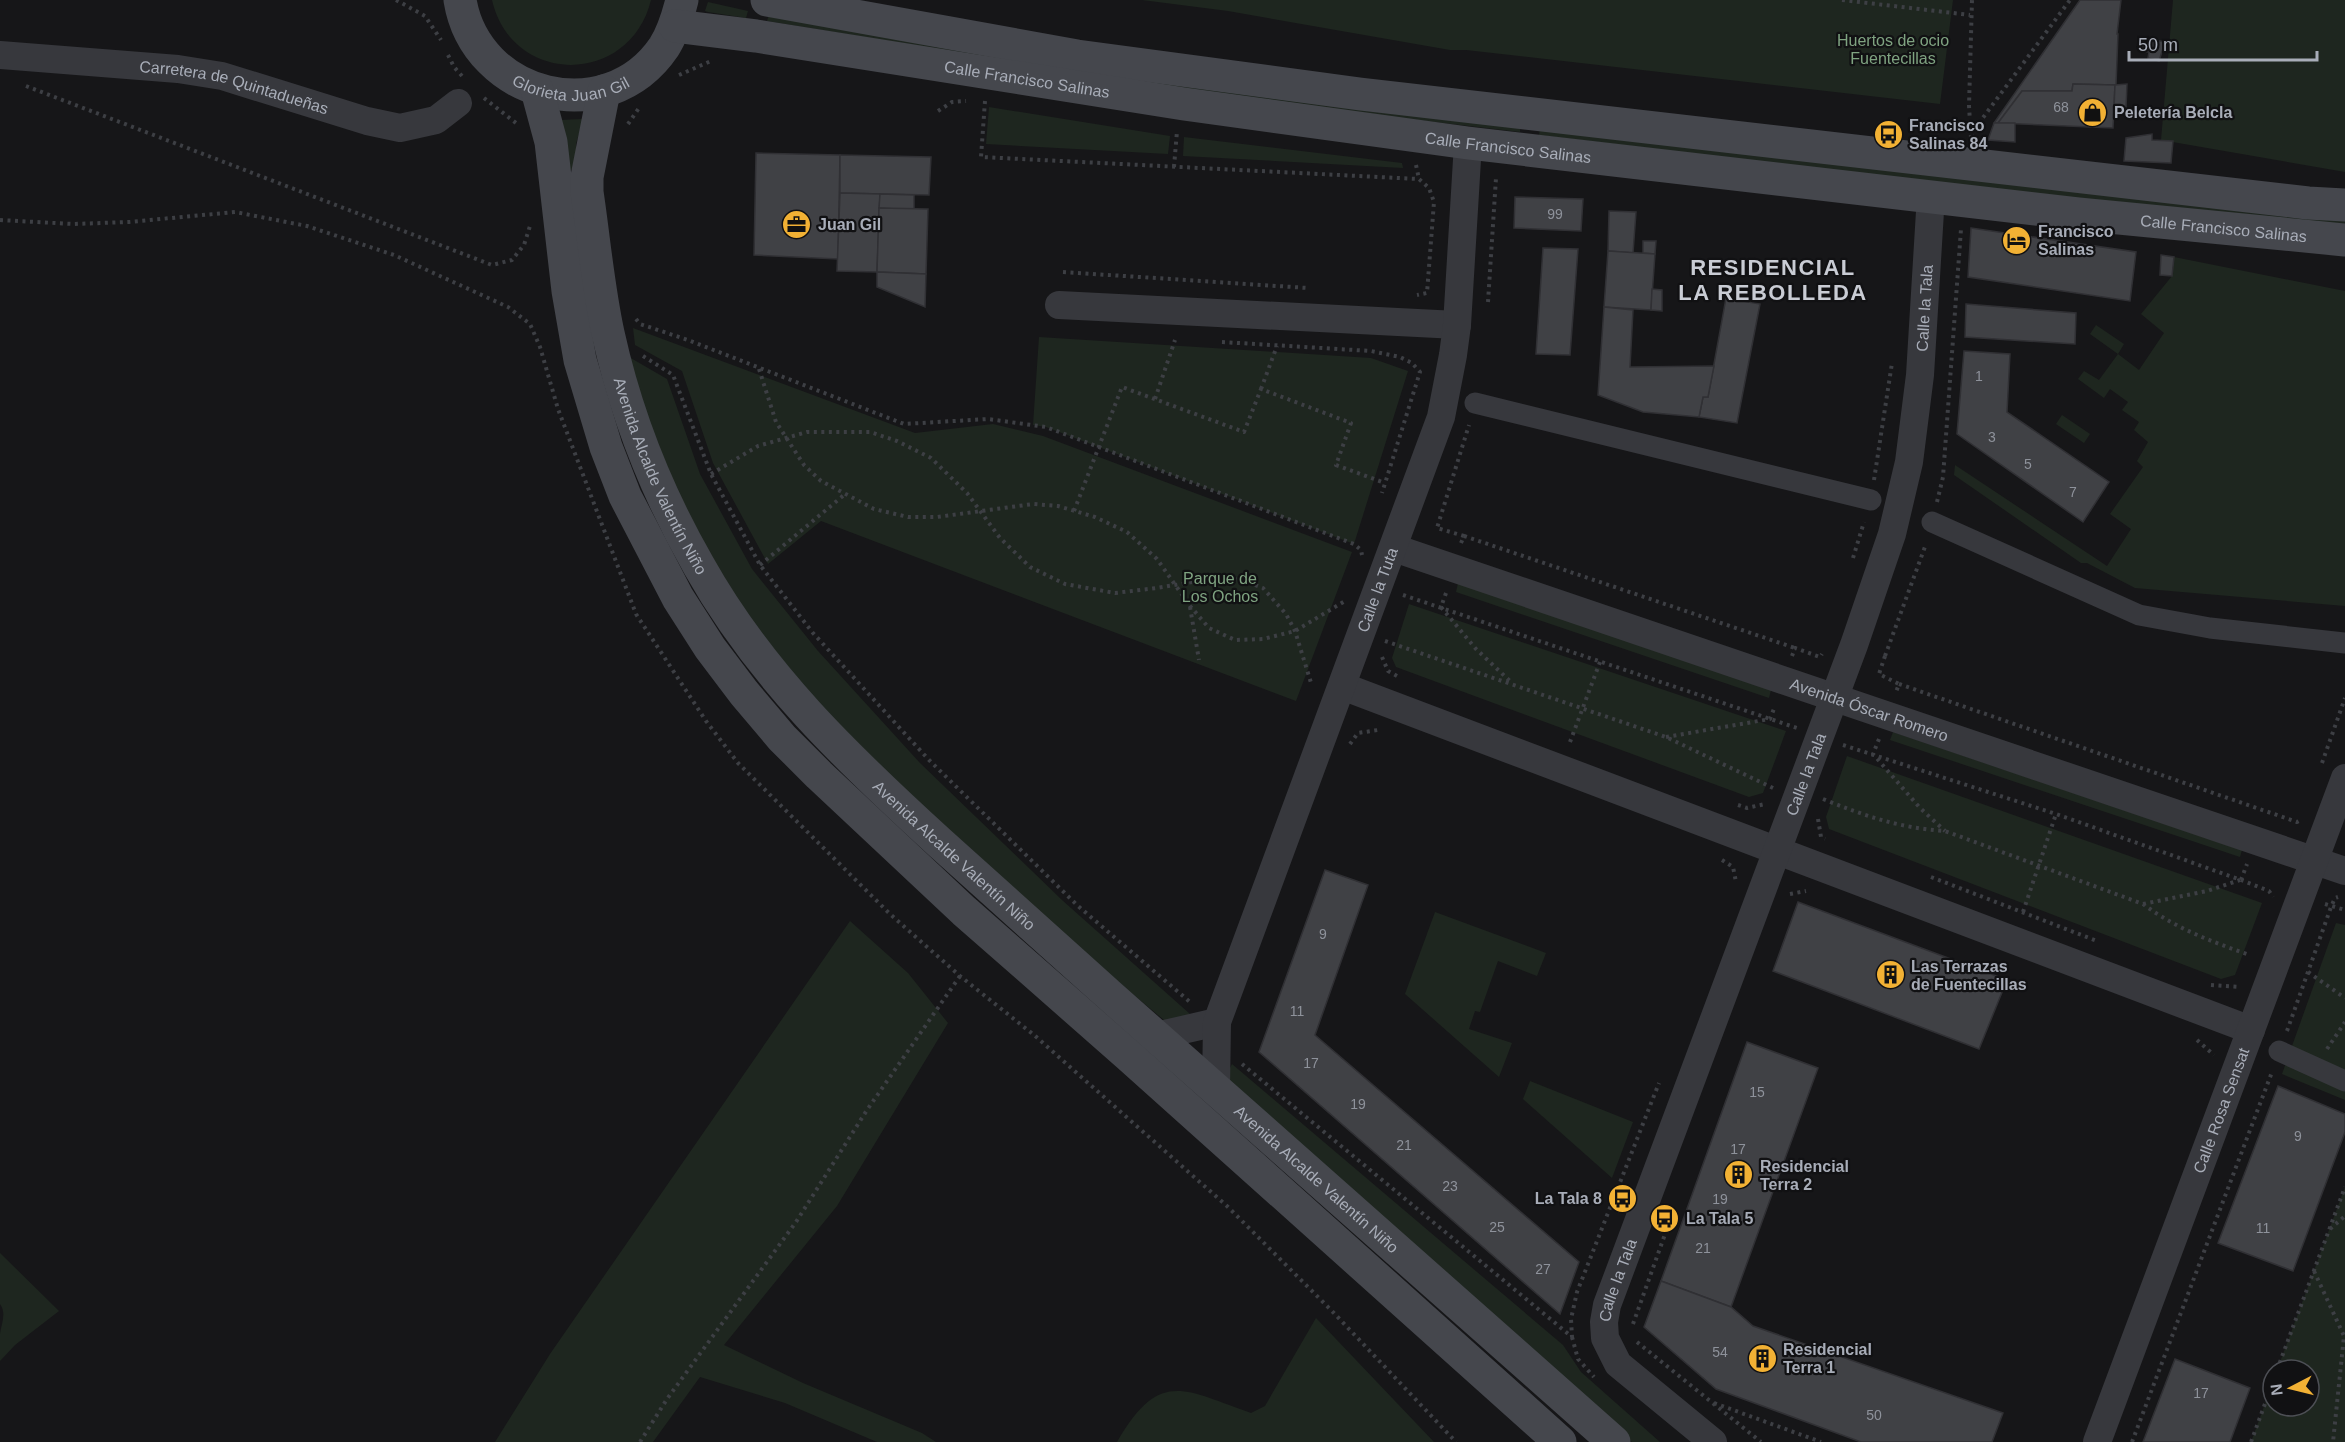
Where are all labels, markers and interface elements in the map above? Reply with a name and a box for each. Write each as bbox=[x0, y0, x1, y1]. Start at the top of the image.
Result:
scale bar bbox=[2129, 24, 2316, 62]
park label: Huertos de ocio Fuentecillas bbox=[1837, 32, 1949, 67]
text: 50 m bbox=[2138, 35, 2178, 55]
street label: Carretera de Quintadueñas bbox=[139, 58, 330, 117]
street label: Calle Francisco Salinas bbox=[943, 58, 1111, 101]
street label: Glorieta Juan Gil bbox=[511, 65, 631, 85]
text: Glorieta Juan Gil bbox=[510, 72, 632, 104]
shop icon: Peletería Belcla bbox=[2077, 96, 2109, 128]
house number: 68 bbox=[2053, 99, 2069, 115]
place label: Peletería Belcla bbox=[2114, 104, 2232, 121]
place label: Francisco Salinas 84 bbox=[1909, 117, 1987, 152]
bus stop icon: Francisco Salinas 84 bbox=[1872, 118, 1904, 150]
street label: Calle Francisco Salinas bbox=[1424, 129, 1592, 166]
house number: 99 bbox=[1547, 206, 1563, 222]
office icon: Juan Gil bbox=[781, 208, 813, 240]
street label: Calle Francisco Salinas bbox=[2139, 212, 2308, 245]
place label: Juan Gil bbox=[818, 216, 881, 233]
place label: Francisco Salinas bbox=[2038, 223, 2114, 258]
hotel icon: Francisco Salinas bbox=[2001, 224, 2033, 256]
district label: RESIDENCIAL LA REBOLLEDA bbox=[1678, 255, 1868, 305]
street label: Calle la Tala bbox=[1913, 264, 1936, 352]
house number: 1 bbox=[1975, 368, 1983, 384]
street label: Avenida Alcalde Valentín Niño bbox=[611, 376, 710, 578]
house number: 3 bbox=[1988, 429, 1996, 445]
house number: 5 bbox=[2024, 456, 2032, 472]
house number: 7 bbox=[2069, 484, 2077, 500]
street label: Calle la Tuta bbox=[1354, 545, 1401, 635]
park label: Parque de Los Ochos bbox=[1182, 570, 1258, 605]
street label: Avenida Óscar Romero bbox=[1788, 675, 1951, 745]
street label: Calle la Tala bbox=[1783, 731, 1829, 818]
street label: Avenida Alcalde Valentín Niño bbox=[870, 777, 1039, 934]
house number: 9 bbox=[1319, 926, 1327, 942]
place label: Las Terrazas de Fuentecillas bbox=[1911, 958, 2027, 993]
building icon: Las Terrazas de Fuentecillas bbox=[1874, 959, 1906, 991]
house number: 11 bbox=[1290, 1003, 1304, 1019]
street label: Calle Rosa Sensat bbox=[2190, 1045, 2253, 1176]
house number: 17 bbox=[1303, 1055, 1319, 1071]
house number: 15 bbox=[1749, 1084, 1765, 1100]
house number: 19 bbox=[1350, 1096, 1366, 1112]
street label: Avenida Alcalde Valentín Niño bbox=[1231, 1102, 1402, 1257]
house number: 9 bbox=[2294, 1128, 2302, 1144]
house number: 21 bbox=[1396, 1137, 1412, 1153]
house number: 17 bbox=[1730, 1141, 1746, 1157]
place label: Residencial Terra 2 bbox=[1760, 1158, 1849, 1193]
building icon: Residencial Terra 2 bbox=[1723, 1159, 1755, 1191]
house number: 23 bbox=[1442, 1178, 1458, 1194]
bus stop icon: La Tala 8 bbox=[1607, 1182, 1639, 1214]
place label: La Tala 8 bbox=[1535, 1190, 1602, 1207]
house number: 19 bbox=[1712, 1191, 1728, 1207]
bus stop icon: La Tala 5 bbox=[1649, 1202, 1681, 1234]
place label: La Tala 5 bbox=[1686, 1210, 1753, 1227]
house number: 25 bbox=[1489, 1219, 1505, 1235]
house number: 11 bbox=[2256, 1220, 2270, 1236]
street label: Calle la Tala bbox=[1596, 1236, 1640, 1323]
house number: 21 bbox=[1695, 1240, 1711, 1256]
house number: 27 bbox=[1535, 1261, 1551, 1277]
place label: Residencial Terra 1 bbox=[1783, 1341, 1872, 1376]
building icon: Residencial Terra 1 bbox=[1746, 1342, 1778, 1374]
house number: 54 bbox=[1712, 1344, 1728, 1360]
north arrow bbox=[2261, 1358, 2321, 1418]
text: N bbox=[2267, 1383, 2286, 1397]
house number: 17 bbox=[2193, 1385, 2209, 1401]
house number: 50 bbox=[1866, 1407, 1882, 1423]

